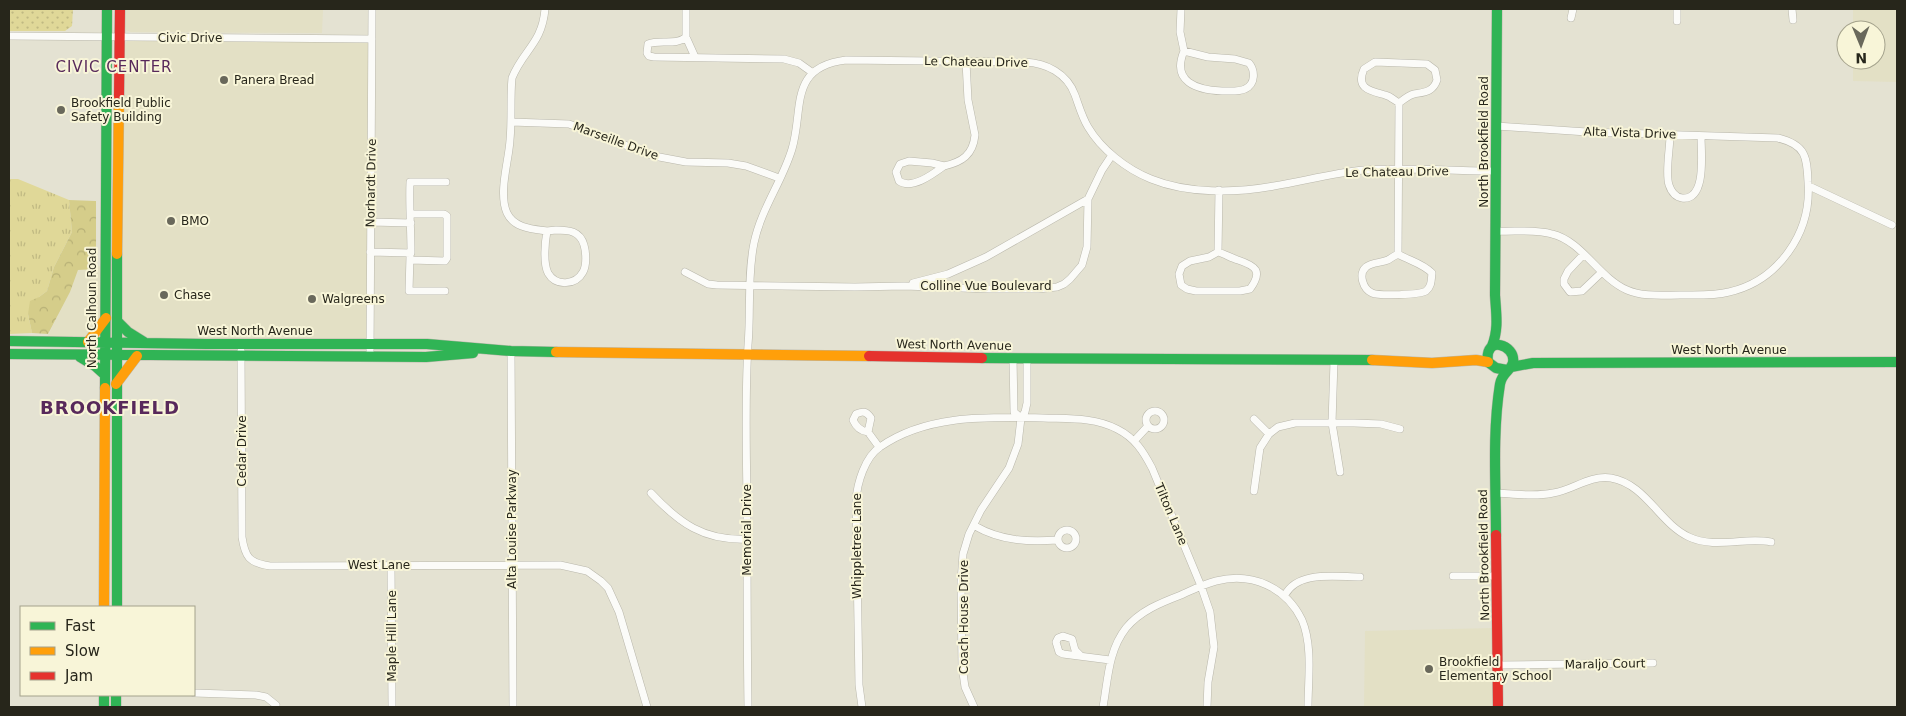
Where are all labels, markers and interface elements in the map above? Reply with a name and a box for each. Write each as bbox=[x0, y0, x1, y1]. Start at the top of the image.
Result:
north arrow bbox=[1836, 20, 1886, 70]
street label: Civic Drive bbox=[158, 31, 222, 45]
text: N bbox=[1855, 50, 1867, 66]
street label: Le Chateau Drive bbox=[924, 54, 1028, 70]
district label: CIVIC CENTER bbox=[55, 58, 173, 76]
place label: Panera Bread bbox=[234, 73, 314, 87]
marker: Panera Bread bbox=[218, 74, 230, 86]
street label: North Brookfield Road bbox=[1477, 76, 1491, 208]
place label: Brookfield Public Safety Building bbox=[71, 96, 171, 124]
marker: Brookfield Public Safety Building bbox=[55, 104, 67, 116]
street label: Marseille Drive bbox=[572, 119, 660, 163]
street label: Alta Vista Drive bbox=[1583, 124, 1677, 142]
street label: Norhardt Drive bbox=[363, 138, 379, 228]
street label: Le Chateau Drive bbox=[1345, 164, 1449, 180]
place label: BMO bbox=[181, 214, 209, 228]
marker: BMO bbox=[165, 215, 177, 227]
street label: North Calhoun Road bbox=[85, 248, 99, 368]
street label: Colline Vue Boulevard bbox=[920, 279, 1052, 293]
place label: Chase bbox=[174, 288, 211, 302]
marker: Chase bbox=[158, 289, 170, 301]
place label: Walgreens bbox=[322, 292, 385, 306]
marker: Walgreens bbox=[306, 293, 318, 305]
street label: West North Avenue bbox=[197, 324, 313, 338]
street label: West North Avenue bbox=[896, 337, 1012, 353]
street label: West North Avenue bbox=[1671, 343, 1787, 357]
district label: BROOKFIELD bbox=[40, 397, 180, 418]
street label: Cedar Drive bbox=[235, 415, 249, 487]
street label: Alta Louise Parkway bbox=[505, 469, 519, 589]
street label: Tilton Lane bbox=[1151, 480, 1190, 547]
street label: Memorial Drive bbox=[740, 484, 754, 576]
street label: North Brookfield Road bbox=[1476, 489, 1492, 621]
street label: Whippletree Lane bbox=[850, 493, 864, 599]
street label: West Lane bbox=[348, 558, 410, 572]
street label: Coach House Drive bbox=[957, 560, 971, 674]
street label: Maple Hill Lane bbox=[385, 590, 399, 682]
legend bbox=[20, 606, 195, 696]
text: Fast bbox=[65, 617, 95, 635]
text: Slow bbox=[65, 642, 100, 660]
place label: Brookfield Elementary School bbox=[1439, 655, 1552, 683]
street label: Maraljo Court bbox=[1564, 656, 1646, 672]
marker: Brookfield Elementary School bbox=[1423, 663, 1435, 675]
text: Jam bbox=[64, 667, 93, 685]

